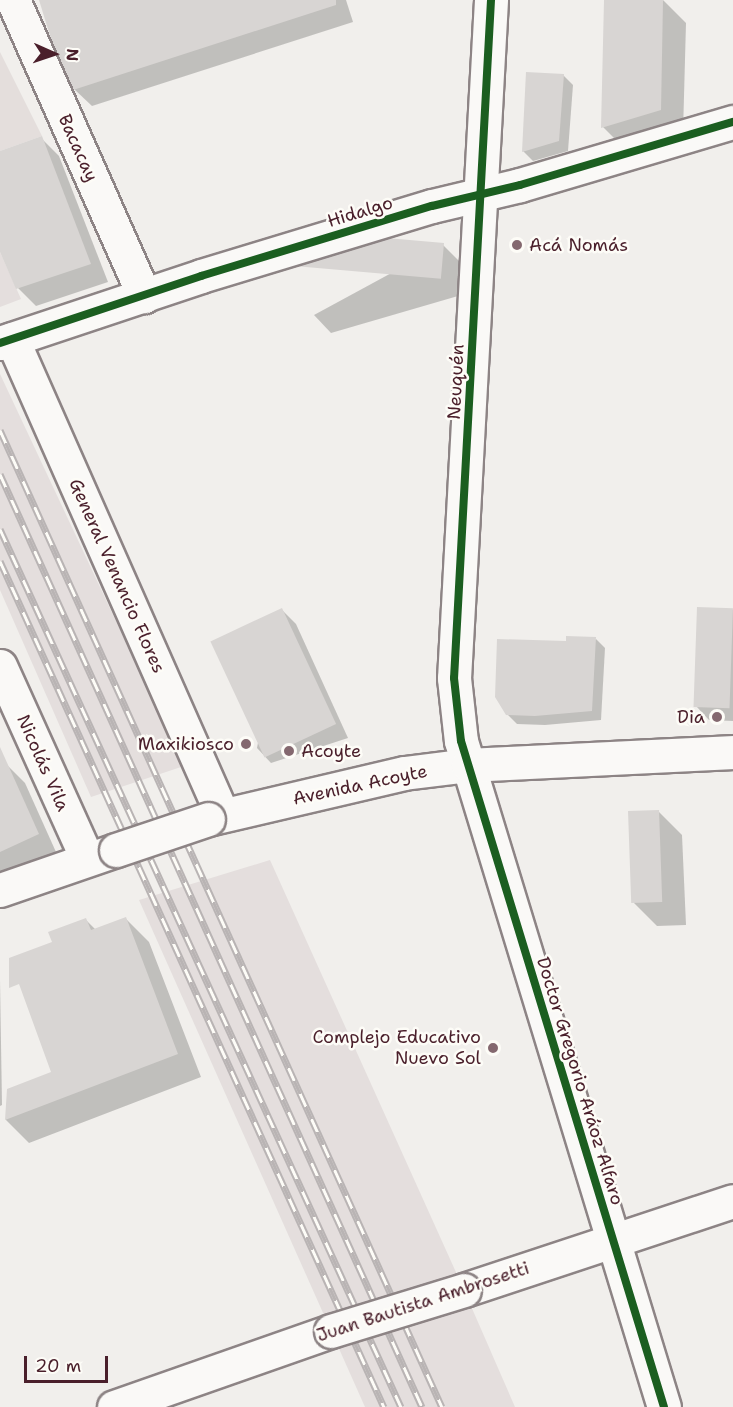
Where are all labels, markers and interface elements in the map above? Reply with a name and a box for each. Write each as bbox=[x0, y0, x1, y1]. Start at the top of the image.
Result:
north arrow bbox=[24, 24, 84, 84]
text: N bbox=[62, 48, 83, 62]
street label: Bacacay bbox=[54, 111, 102, 185]
street label: Hidalgo bbox=[325, 192, 395, 232]
place label: Acá Nomás bbox=[529, 234, 628, 256]
marker: Acá Nomás bbox=[510, 238, 524, 252]
street label: Neuquén bbox=[443, 344, 469, 420]
street label: General Venancio Flores bbox=[64, 475, 170, 677]
place label: Dia bbox=[677, 706, 705, 728]
marker: Dia bbox=[710, 710, 724, 724]
street label: Nicolás Vila bbox=[12, 711, 74, 815]
place label: Maxikiosco bbox=[138, 733, 234, 755]
marker: Maxikiosco bbox=[239, 737, 253, 751]
place label: Acoyte bbox=[301, 740, 361, 762]
marker: Acoyte bbox=[282, 744, 296, 758]
street label: Avenida Acoyte bbox=[291, 760, 429, 810]
street label: Doctor Gregorio Aráoz Alfaro bbox=[532, 954, 628, 1208]
place label: Complejo Educativo Nuevo Sol bbox=[312, 1027, 481, 1070]
marker: Complejo Educativo Nuevo Sol bbox=[486, 1041, 500, 1055]
street label: Juan Bautista Ambrosetti bbox=[314, 1257, 532, 1347]
scale bar bbox=[27, 1344, 111, 1382]
text: 20 m bbox=[35, 1354, 81, 1378]

